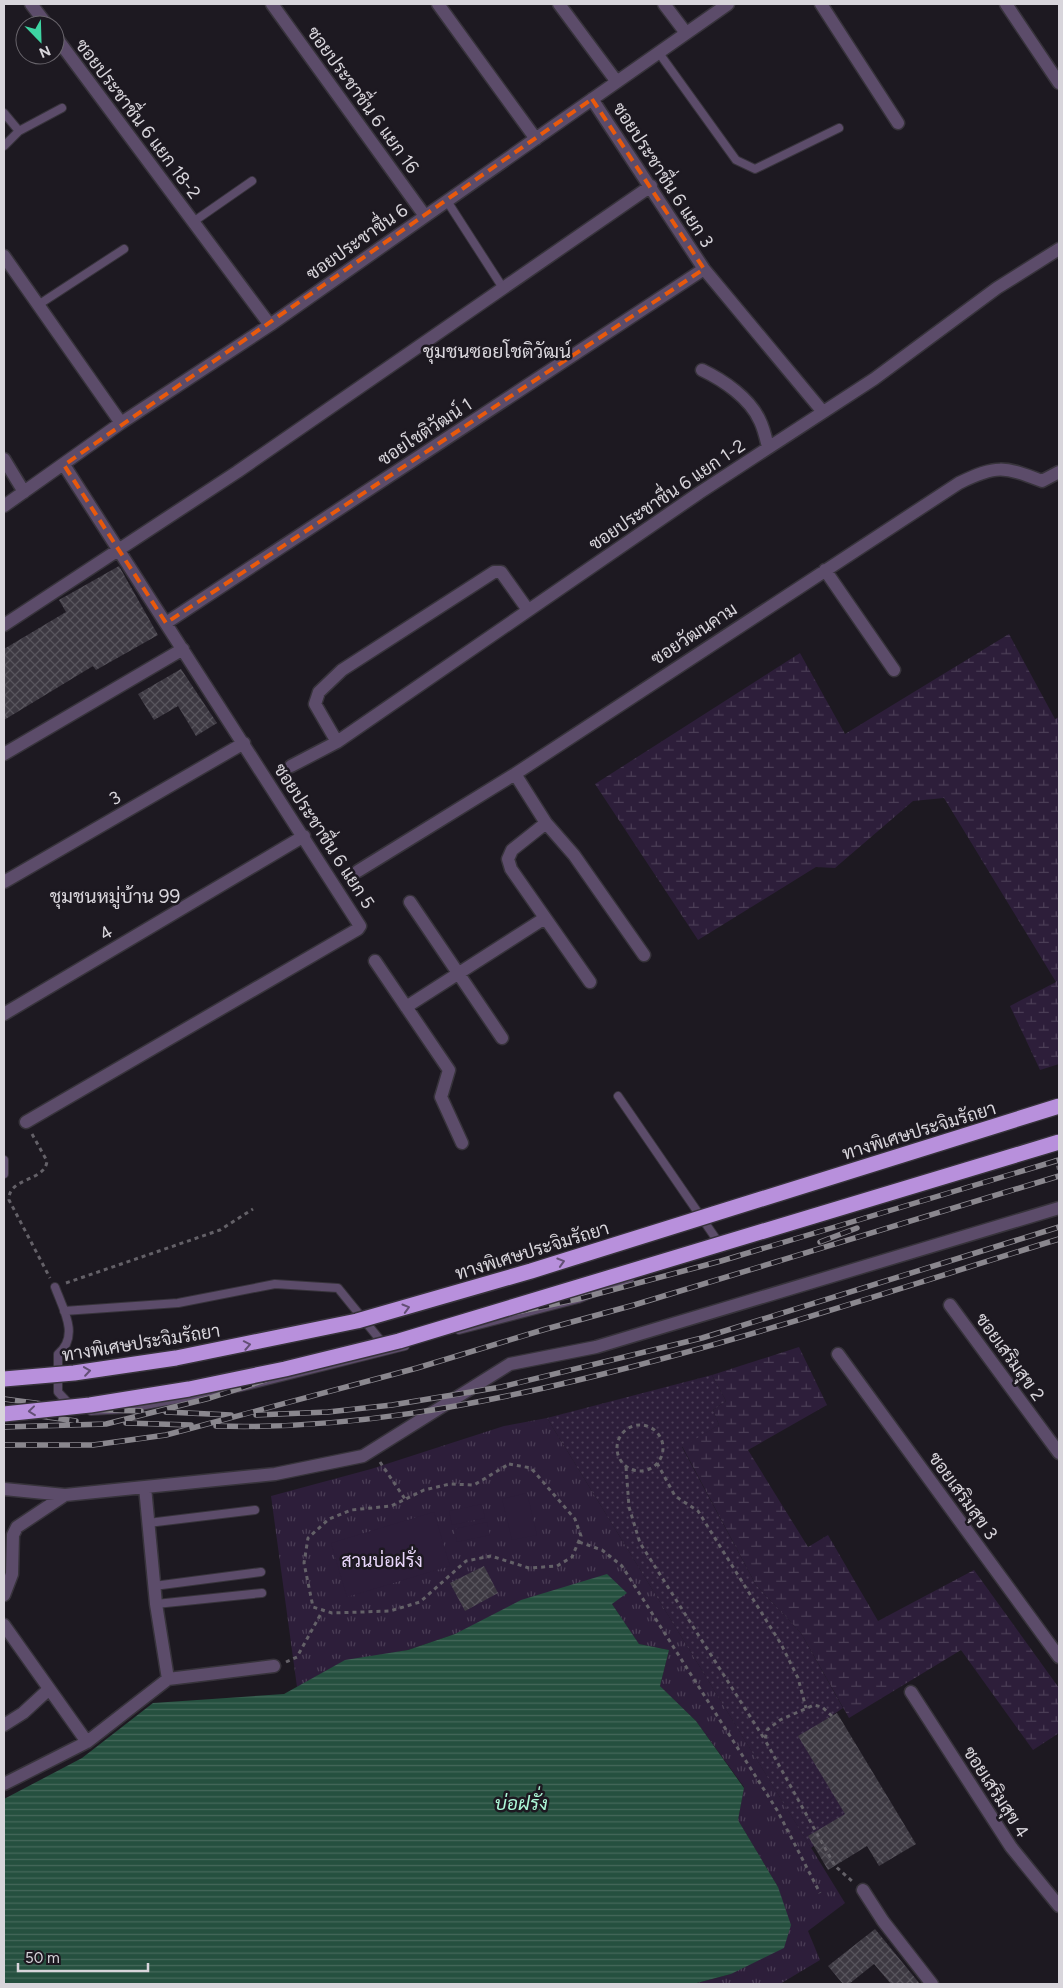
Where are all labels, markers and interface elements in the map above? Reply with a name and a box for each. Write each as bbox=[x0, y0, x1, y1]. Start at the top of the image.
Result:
north arrow bbox=[15, 15, 65, 65]
street label: ซอยประชาชื่น 6 แยก 16 bbox=[302, 19, 428, 178]
street label: ซอยประชาชื่น 6 แยก 18-2 bbox=[71, 32, 209, 203]
text: N bbox=[37, 42, 53, 61]
street label: ซอยประชาชื่น 6 แยก 3 bbox=[608, 96, 722, 252]
street label: ซอยประชาชื่น 6 bbox=[299, 195, 412, 285]
district label: ชุมชนซอยโชติวัฒน์ bbox=[423, 339, 571, 364]
street label: ซอยโชติวัฒน์ 1 bbox=[373, 392, 476, 471]
street label: ซอยประชาชื่น 6 แยก 1-2 bbox=[582, 430, 749, 555]
street label: ซอยวัฒนคาม bbox=[647, 598, 741, 670]
street label: ซอยประชาชื่น 6 แยก 5 bbox=[269, 756, 383, 913]
street label: 3 bbox=[105, 786, 125, 810]
district label: ชุมชนหมู่บ้าน 99 bbox=[50, 885, 180, 910]
street label: 4 bbox=[96, 921, 116, 945]
street label: ทางพิเศษประจิมรัถยา bbox=[839, 1097, 999, 1165]
street label: ทางพิเศษประจิมรัถยา bbox=[452, 1217, 612, 1285]
one-way arrow bbox=[557, 1257, 565, 1267]
one-way arrow bbox=[401, 1303, 409, 1313]
street label: ซอยเสริมสุข 2 bbox=[970, 1309, 1049, 1406]
street label: ทางพิเศษประจิมรัถยา bbox=[60, 1320, 222, 1366]
one-way arrow bbox=[243, 1340, 252, 1351]
one-way arrow bbox=[83, 1367, 91, 1377]
one-way arrow bbox=[28, 1405, 36, 1416]
street label: ซอยเสริมสุข 3 bbox=[923, 1448, 1002, 1545]
park label: สวนบ่อฝรั่ง bbox=[341, 1546, 423, 1572]
street label: ซอยเสริมสุข 4 bbox=[957, 1742, 1034, 1842]
water label: บ่อฝรั่ง bbox=[494, 1786, 548, 1815]
scale bar bbox=[18, 1940, 148, 1972]
text: 50 m bbox=[25, 1949, 60, 1967]

